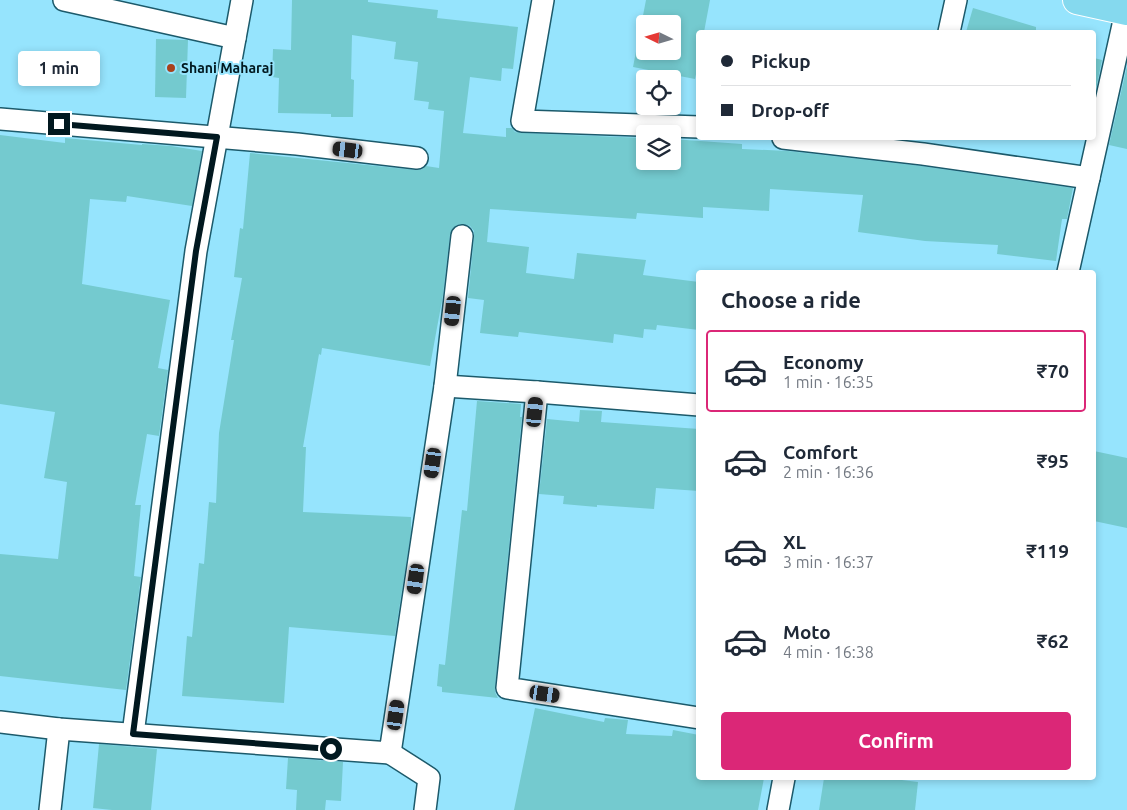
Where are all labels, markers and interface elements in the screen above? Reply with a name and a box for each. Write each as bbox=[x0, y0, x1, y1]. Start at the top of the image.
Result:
north arrow bbox=[636, 15, 681, 60]
map controls bbox=[636, 15, 681, 170]
text: Pickup bbox=[751, 50, 811, 72]
callout: 1 min bbox=[18, 52, 100, 86]
text: 1 min bbox=[39, 59, 79, 77]
place label: Shani Maharaj bbox=[181, 60, 273, 76]
marker: Shani Maharaj bbox=[165, 62, 177, 74]
button: locate bbox=[636, 70, 681, 115]
text: Drop-off bbox=[751, 99, 829, 121]
route end bbox=[48, 113, 70, 135]
button: layers bbox=[636, 125, 681, 170]
car bbox=[332, 141, 363, 159]
text: Choose a ride bbox=[721, 287, 861, 312]
car bbox=[443, 295, 462, 327]
icon: car bbox=[723, 349, 768, 394]
text: Economy bbox=[783, 351, 864, 373]
text: ₹70 bbox=[1037, 360, 1069, 382]
text: 1 min · 16:35 bbox=[783, 373, 874, 391]
car bbox=[525, 396, 544, 428]
icon: car bbox=[723, 439, 768, 484]
text: Comfort bbox=[783, 441, 858, 463]
car bbox=[423, 447, 442, 479]
text: ₹95 bbox=[1037, 450, 1069, 472]
text: 2 min · 16:36 bbox=[783, 463, 874, 481]
icon: car bbox=[723, 529, 768, 574]
text: XL bbox=[783, 531, 806, 553]
text: ₹119 bbox=[1026, 540, 1069, 562]
text: 3 min · 16:37 bbox=[783, 553, 874, 571]
car bbox=[406, 563, 425, 595]
icon: car bbox=[723, 619, 768, 664]
text: Moto bbox=[783, 621, 831, 643]
text: ₹62 bbox=[1037, 630, 1069, 652]
text: 4 min · 16:38 bbox=[783, 643, 874, 661]
car bbox=[529, 684, 560, 704]
car bbox=[386, 699, 405, 731]
button: Confirm bbox=[721, 712, 1071, 770]
route start bbox=[320, 738, 342, 760]

